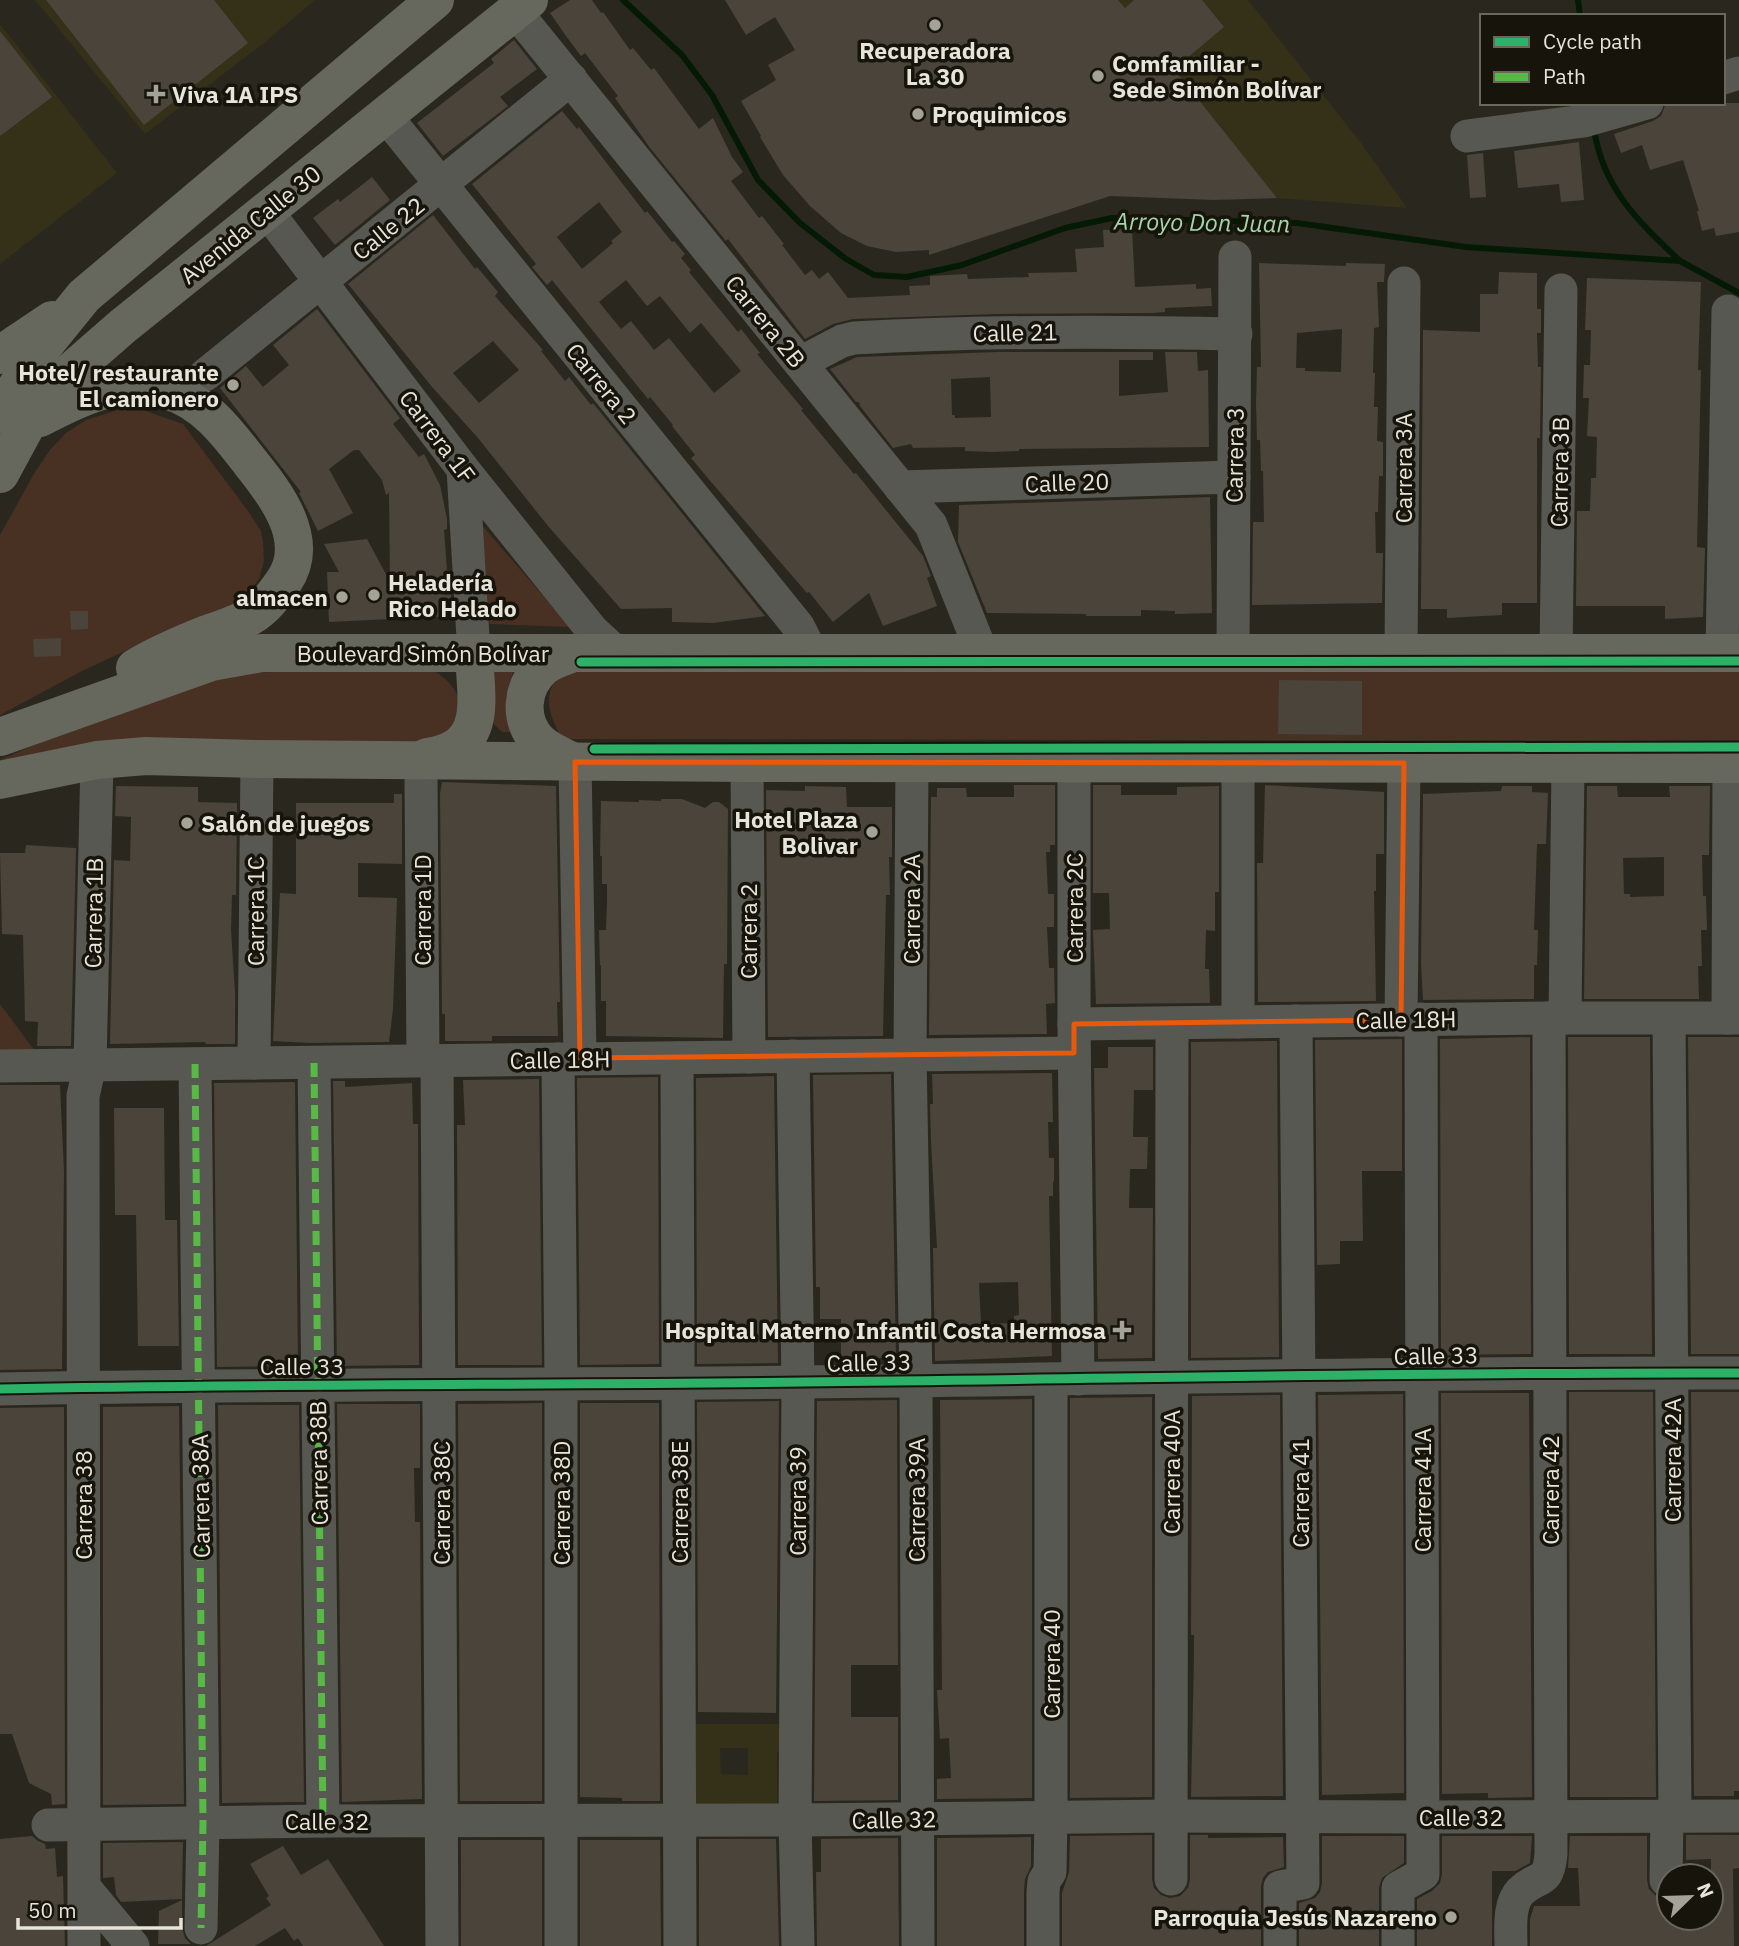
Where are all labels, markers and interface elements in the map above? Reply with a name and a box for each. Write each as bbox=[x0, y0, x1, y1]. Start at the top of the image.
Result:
legend bbox=[1480, 14, 1725, 105]
marker: Recuperadora La 30 bbox=[927, 17, 943, 33]
text: Cycle path bbox=[1543, 27, 1642, 55]
place label: Recuperadora La 30 bbox=[859, 35, 1011, 91]
place label: Comfamiliar - Sede Simón Bolívar bbox=[1112, 48, 1322, 104]
text: Path bbox=[1543, 62, 1586, 90]
marker: Comfamiliar - Sede Simón Bolívar bbox=[1090, 68, 1106, 84]
place label: Viva 1A IPS bbox=[172, 79, 298, 109]
marker: Viva 1A IPS bbox=[146, 84, 166, 104]
place label: Proquimicos bbox=[932, 99, 1067, 129]
marker: Proquimicos bbox=[910, 106, 926, 122]
street label: Avenida Calle 30 bbox=[174, 158, 326, 290]
street label: Calle 22 bbox=[346, 190, 430, 266]
water label: Arroyo Don Juan bbox=[1113, 204, 1290, 240]
street label: Carrera 2B bbox=[719, 268, 813, 374]
street label: Calle 21 bbox=[972, 316, 1058, 348]
street label: Carrera 2 bbox=[560, 336, 644, 430]
place label: Hotel/ restaurante El camionero bbox=[18, 357, 219, 413]
marker: Hotel/ restaurante El camionero bbox=[225, 377, 241, 393]
street label: Carrera 1F bbox=[393, 384, 483, 488]
street label: Carrera 3 bbox=[1218, 407, 1250, 503]
street label: Carrera 3A bbox=[1388, 412, 1418, 523]
street label: Carrera 3B bbox=[1543, 416, 1575, 528]
street label: Calle 20 bbox=[1024, 466, 1110, 498]
place label: Heladería Rico Helado bbox=[388, 567, 517, 623]
place label: almacen bbox=[236, 582, 328, 612]
marker: Heladería Rico Helado bbox=[366, 587, 382, 603]
marker: almacen bbox=[334, 589, 350, 605]
street label: Boulevard Simón Bolívar bbox=[297, 638, 550, 668]
place label: Hotel Plaza Bolivar bbox=[734, 804, 858, 860]
place label: Salón de juegos bbox=[201, 808, 370, 838]
marker: Salón de juegos bbox=[179, 815, 195, 831]
marker: Hotel Plaza Bolivar bbox=[864, 824, 880, 840]
street label: Carrera 2A bbox=[896, 853, 926, 964]
street label: Carrera 2C bbox=[1059, 853, 1089, 963]
street label: Carrera 1D bbox=[407, 854, 437, 966]
street label: Carrera 1C bbox=[240, 856, 270, 966]
street label: Carrera 1B bbox=[77, 857, 109, 969]
street label: Carrera 2 bbox=[733, 883, 763, 979]
street label: Calle 18H bbox=[1355, 1003, 1457, 1035]
street label: Calle 18H bbox=[509, 1043, 611, 1075]
place label: Hospital Materno Infantil Costa Hermosa bbox=[665, 1315, 1106, 1345]
marker: Hospital Materno Infantil Costa Hermosa bbox=[1112, 1320, 1132, 1340]
street label: Calle 33 bbox=[1393, 1339, 1479, 1371]
street label: Calle 33 bbox=[826, 1346, 912, 1378]
street label: Calle 33 bbox=[260, 1351, 344, 1381]
street label: Carrera 42A bbox=[1657, 1398, 1687, 1522]
street label: Carrera 38B bbox=[302, 1400, 334, 1526]
street label: Carrera 40A bbox=[1156, 1410, 1186, 1534]
street label: Carrera 41A bbox=[1407, 1428, 1437, 1552]
street label: Carrera 38A bbox=[184, 1433, 216, 1558]
street label: Carrera 42 bbox=[1535, 1435, 1565, 1545]
street label: Carrera 39A bbox=[901, 1438, 931, 1562]
street label: Carrera 41 bbox=[1285, 1438, 1315, 1548]
street label: Carrera 38D bbox=[546, 1440, 576, 1566]
street label: Carrera 38E bbox=[664, 1440, 694, 1564]
street label: Carrera 38C bbox=[426, 1441, 456, 1565]
street label: Carrera 39 bbox=[782, 1446, 812, 1556]
street label: Carrera 38 bbox=[68, 1450, 98, 1560]
street label: Carrera 40 bbox=[1036, 1609, 1066, 1719]
street label: Calle 32 bbox=[1419, 1802, 1503, 1832]
street label: Calle 32 bbox=[851, 1803, 937, 1835]
street label: Calle 32 bbox=[285, 1806, 369, 1836]
north arrow bbox=[1655, 1862, 1725, 1932]
text: N bbox=[1692, 1879, 1719, 1901]
scale bar bbox=[18, 1886, 180, 1930]
text: 50 m bbox=[28, 1896, 77, 1924]
place label: Parroquia Jesús Nazareno bbox=[1153, 1902, 1437, 1932]
marker: Parroquia Jesús Nazareno bbox=[1443, 1909, 1459, 1925]

